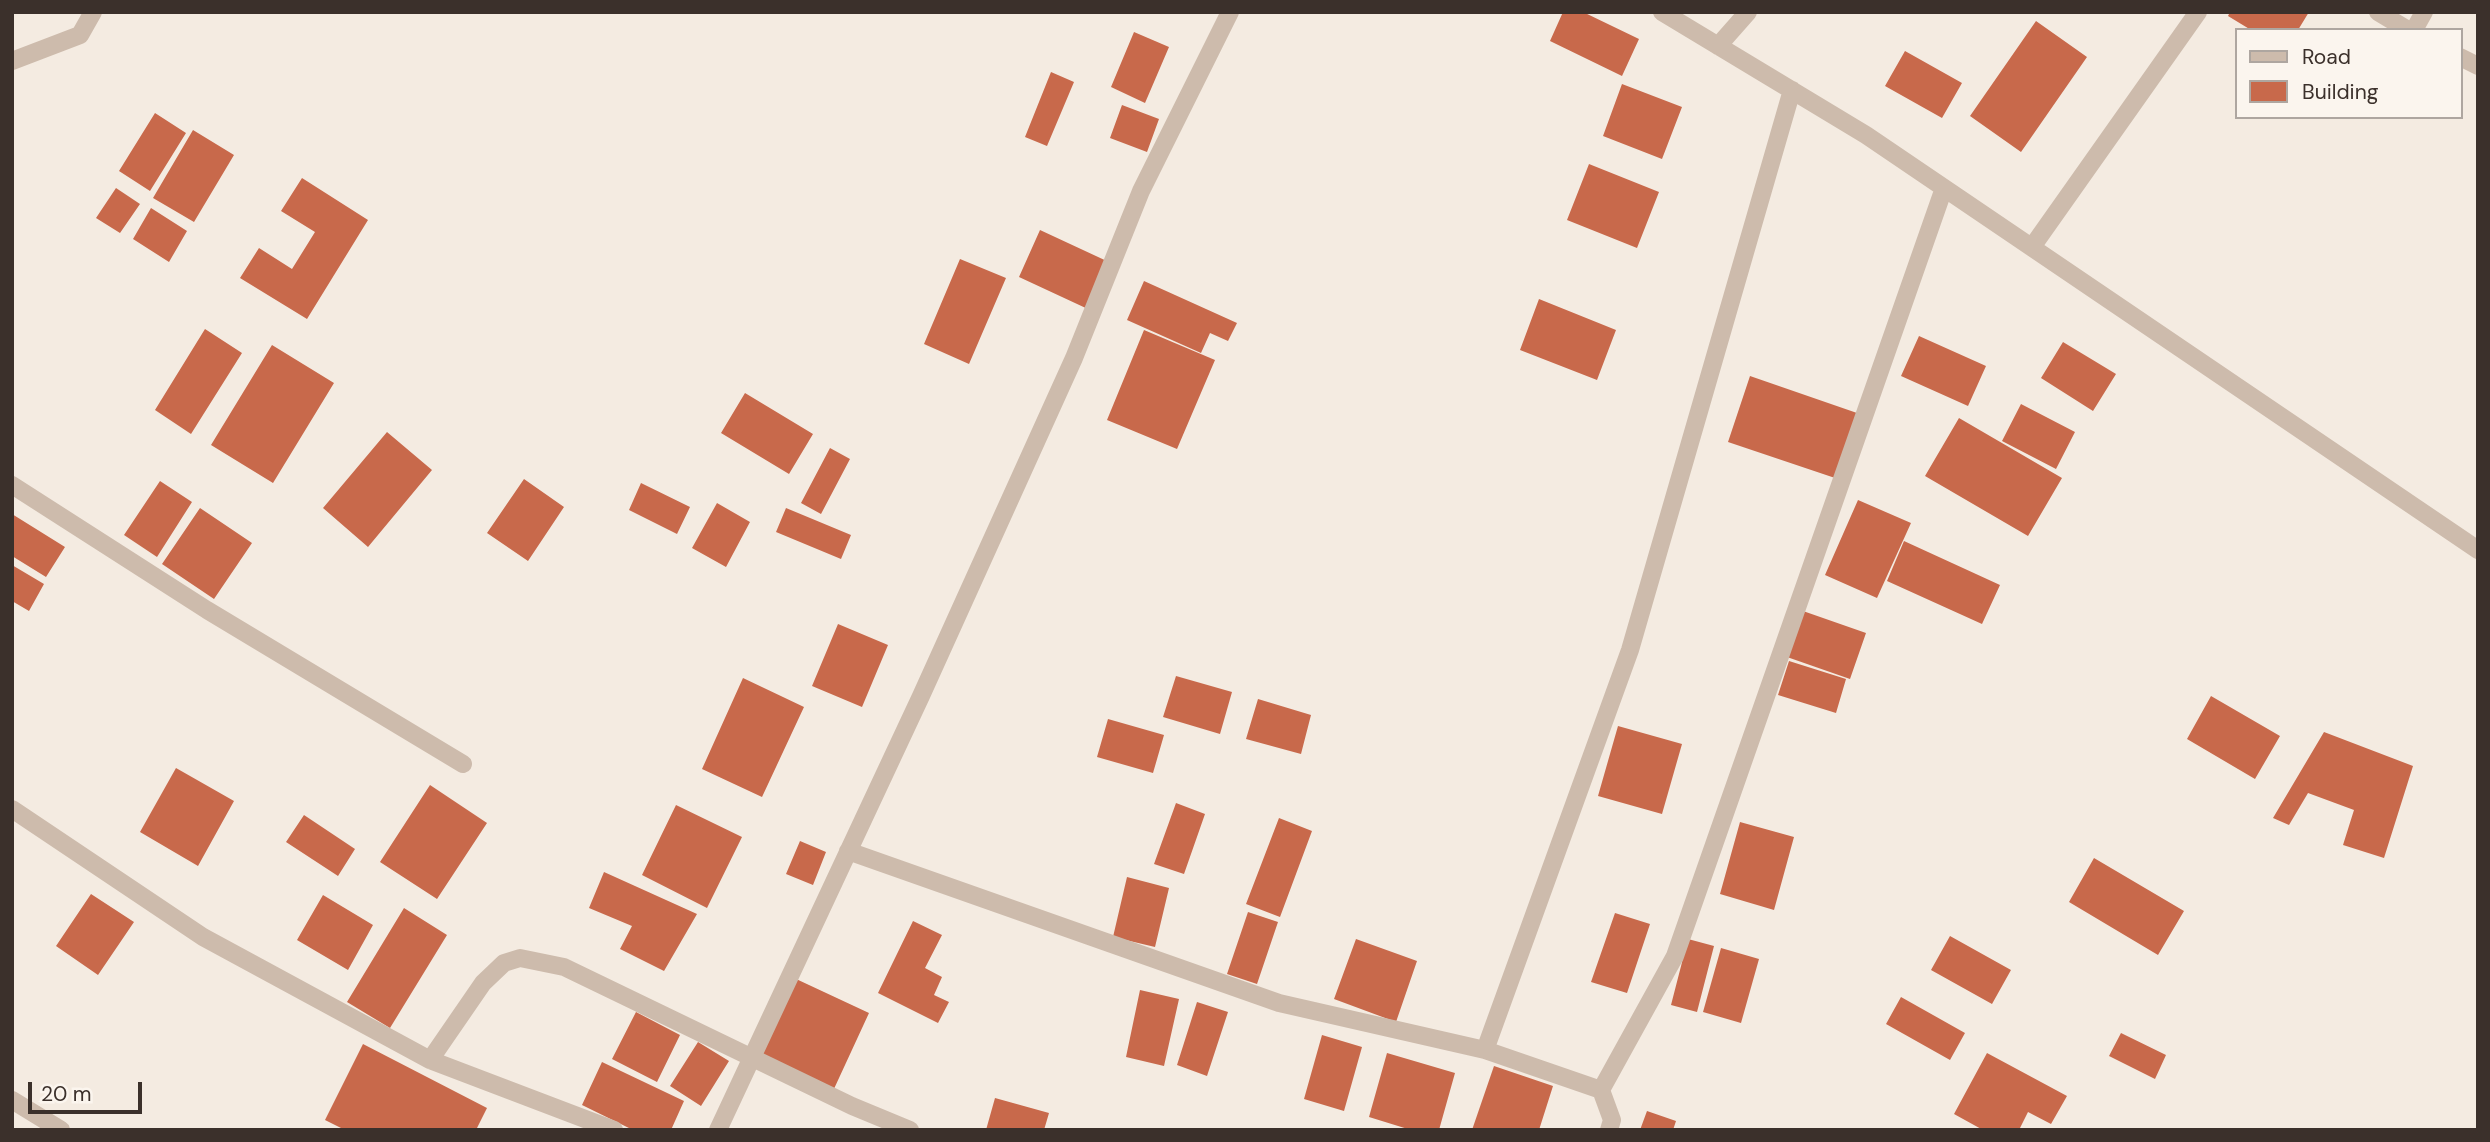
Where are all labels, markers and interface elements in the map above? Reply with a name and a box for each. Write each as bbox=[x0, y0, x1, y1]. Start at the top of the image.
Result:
legend bbox=[2234, 28, 2462, 119]
text: Road bbox=[2302, 43, 2351, 71]
text: Building bbox=[2302, 78, 2378, 106]
scale bar bbox=[32, 1068, 145, 1112]
text: 20 m bbox=[41, 1080, 92, 1108]

